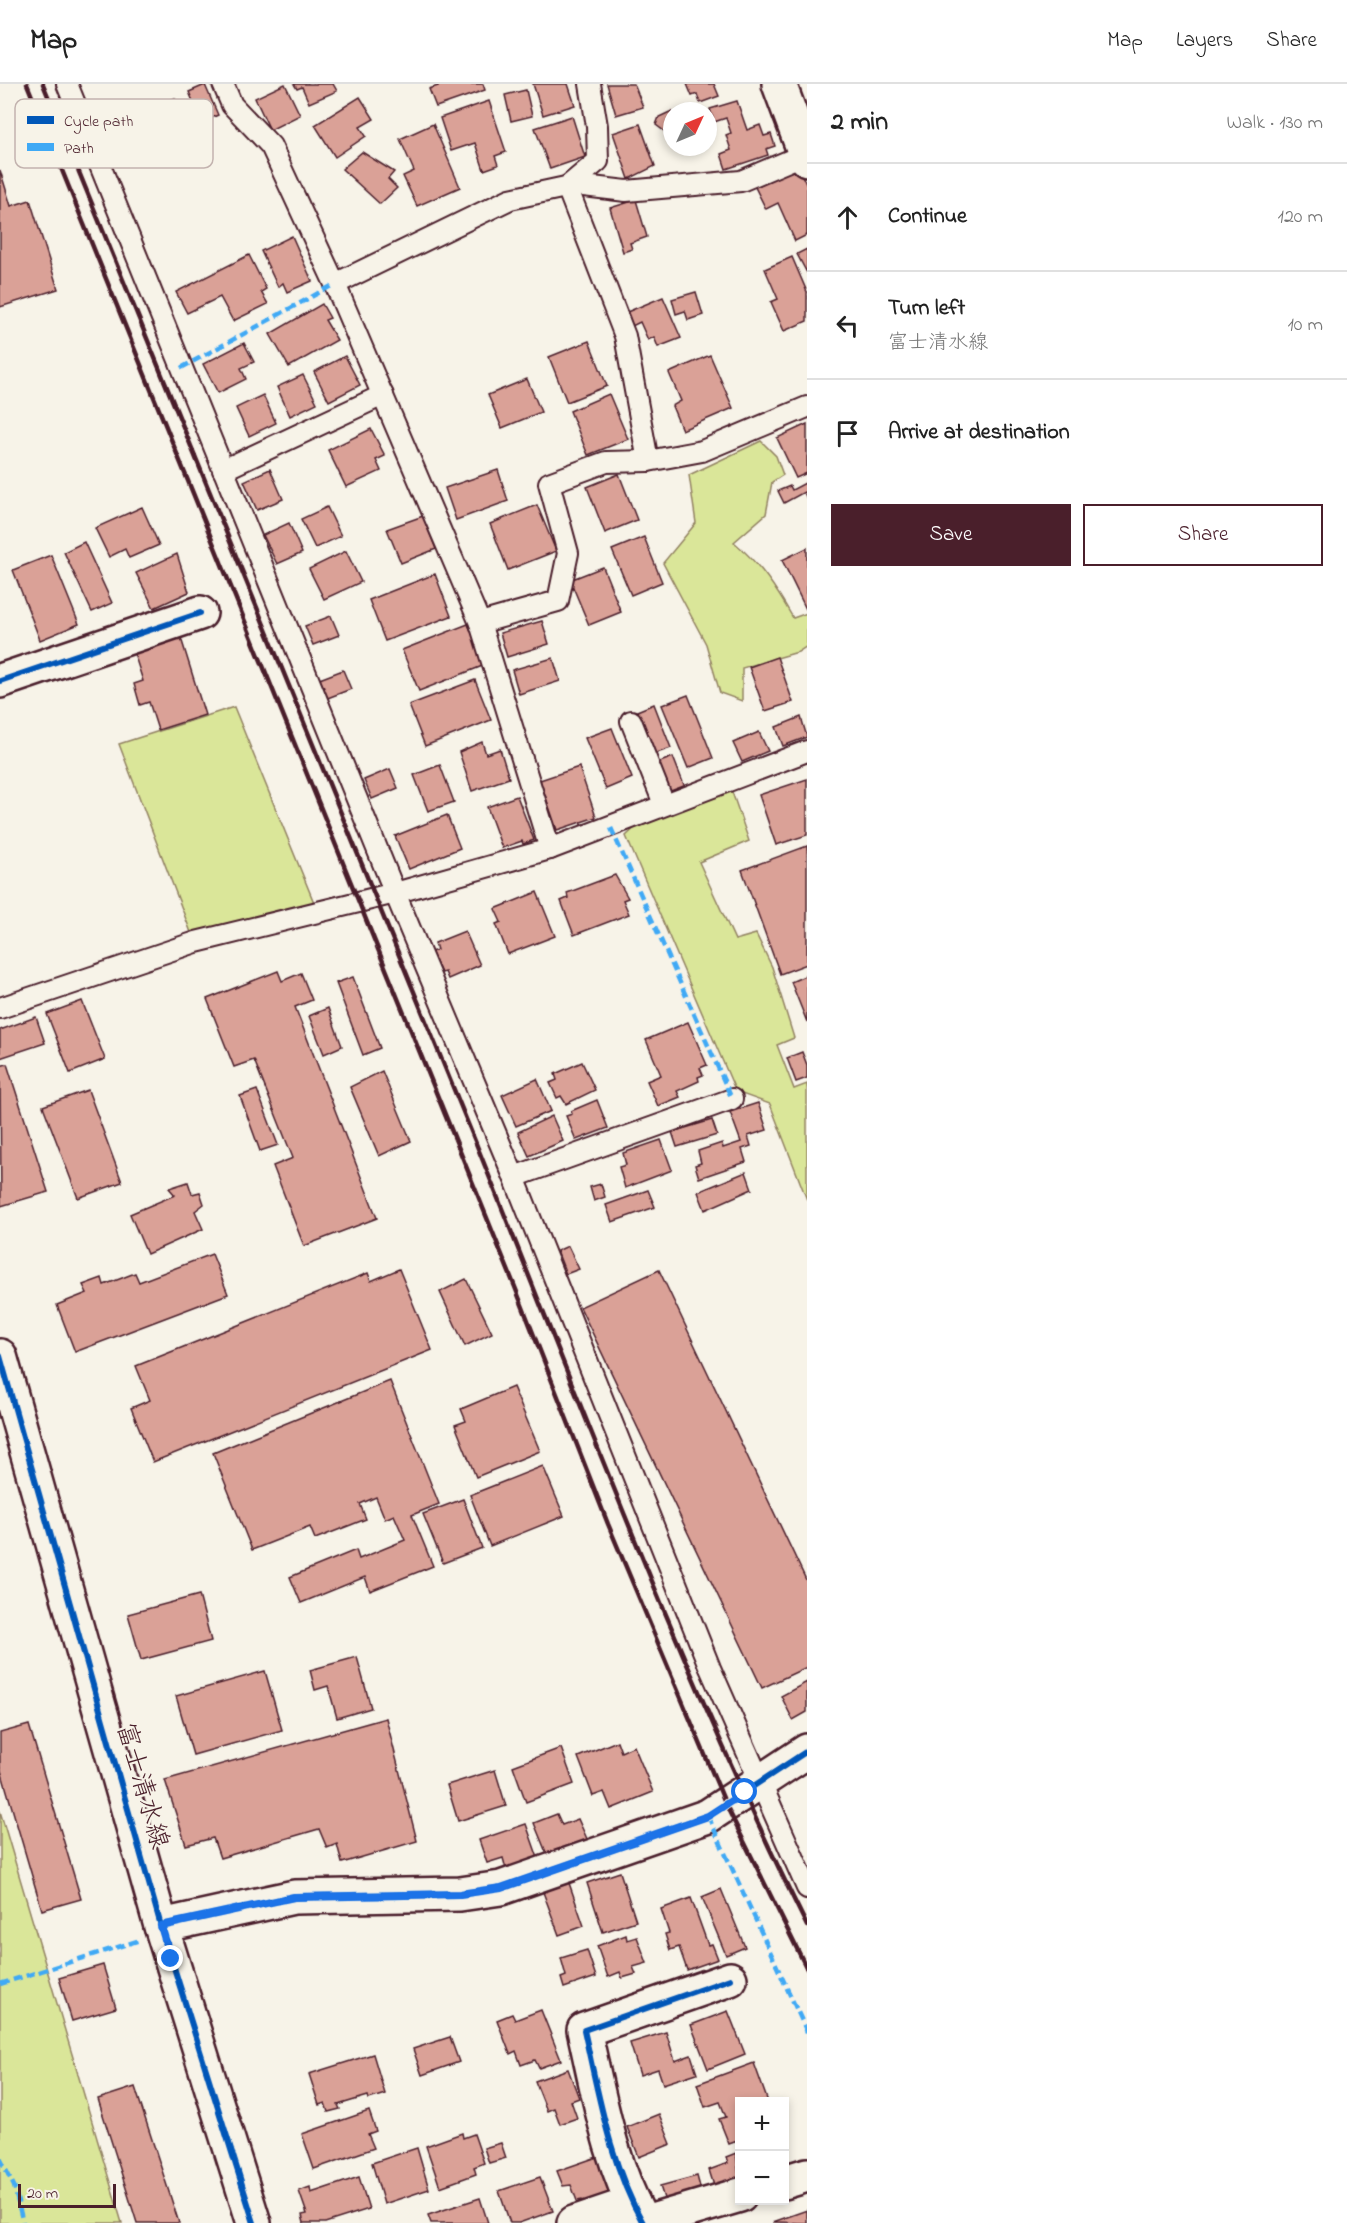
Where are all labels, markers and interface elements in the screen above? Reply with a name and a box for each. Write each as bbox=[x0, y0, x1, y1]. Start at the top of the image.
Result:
text: Map bbox=[30, 21, 77, 62]
text: Map bbox=[1107, 26, 1143, 56]
text: Layers bbox=[1176, 26, 1233, 56]
text: Share bbox=[1266, 26, 1317, 56]
legend bbox=[15, 99, 213, 168]
north arrow bbox=[663, 102, 717, 156]
text: 2 min bbox=[831, 104, 888, 142]
text: Walk · 130 m bbox=[1227, 109, 1323, 138]
text: Cycle path bbox=[64, 110, 133, 134]
text: Path bbox=[64, 137, 94, 161]
icon: ahead bbox=[831, 201, 864, 234]
text: Continue bbox=[888, 201, 967, 233]
text: 120 m bbox=[1278, 203, 1323, 232]
text: Turn left bbox=[888, 293, 965, 325]
icon: left bbox=[831, 309, 864, 342]
text: 10 m bbox=[1287, 311, 1323, 340]
text: 富士清水線 bbox=[888, 329, 988, 358]
icon: arrive bbox=[831, 417, 864, 450]
text: Arrive at destination bbox=[888, 417, 1070, 449]
button: Save bbox=[831, 504, 1071, 566]
button: Share bbox=[1083, 504, 1323, 566]
street label: 富士清水線 bbox=[105, 1718, 177, 1854]
route start bbox=[731, 1778, 757, 1804]
route end bbox=[157, 1945, 183, 1971]
map controls bbox=[735, 2097, 789, 2205]
button: + bbox=[735, 2097, 789, 2151]
button: − bbox=[735, 2151, 789, 2205]
scale bar bbox=[18, 2181, 116, 2208]
text: 20 m bbox=[27, 2182, 58, 2206]

